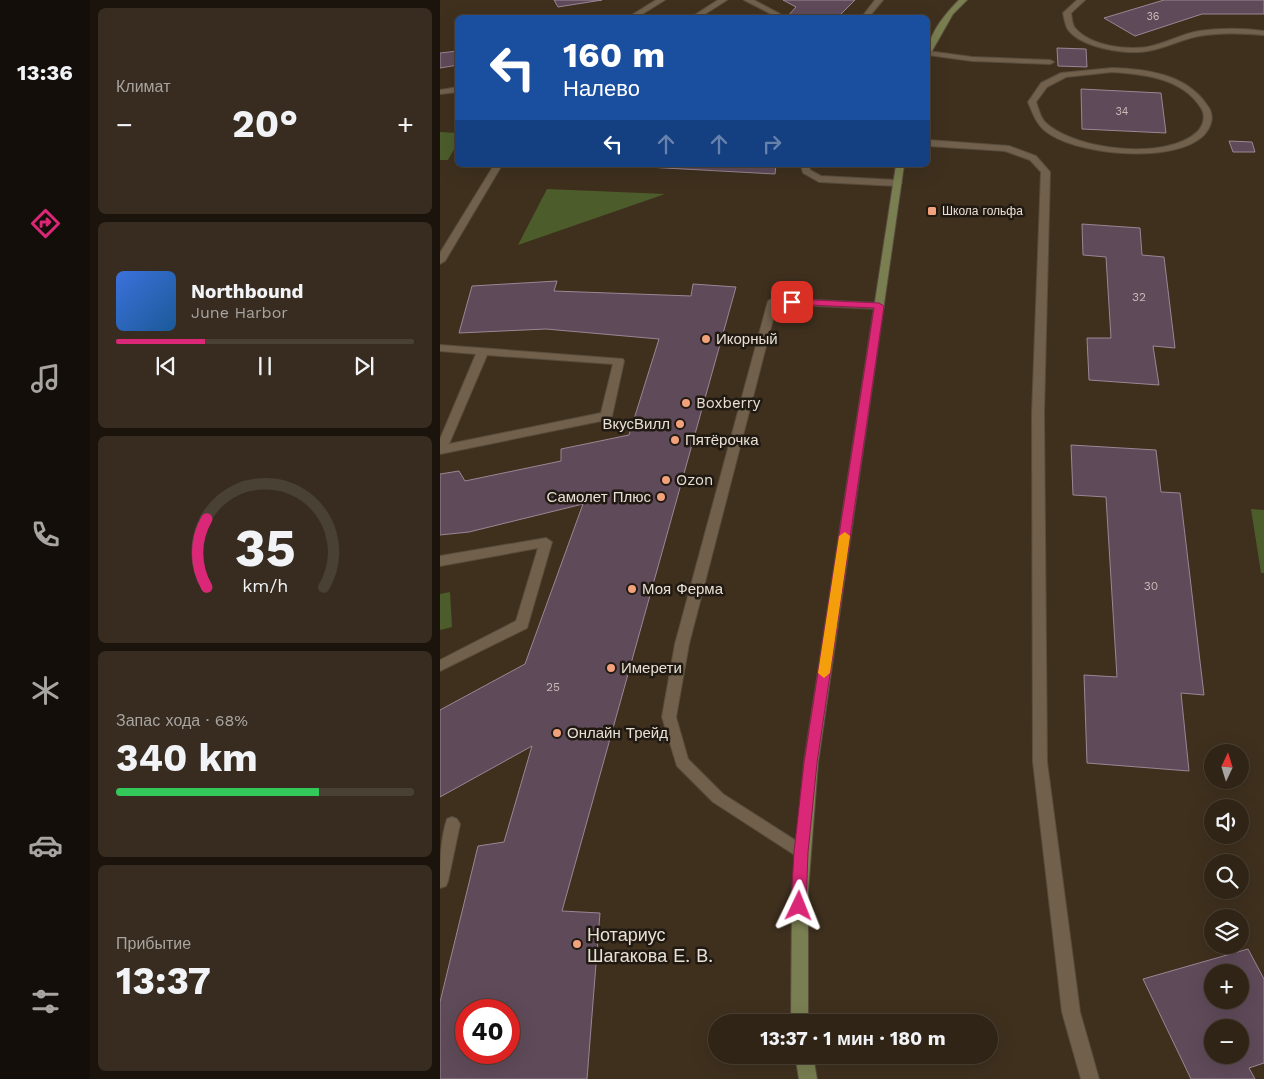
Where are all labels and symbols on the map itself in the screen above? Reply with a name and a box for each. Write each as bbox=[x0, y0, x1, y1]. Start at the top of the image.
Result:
house number: 36 bbox=[1146, 10, 1160, 23]
house number: 34 bbox=[1115, 105, 1129, 118]
place label: Школа гольфа bbox=[942, 204, 1023, 218]
marker: Школа гольфа bbox=[926, 205, 938, 217]
pin bbox=[771, 281, 813, 323]
house number: 32 bbox=[1132, 290, 1146, 304]
place label: Икорный bbox=[716, 330, 778, 348]
marker: Икорный bbox=[700, 333, 712, 345]
place label: Boxberry bbox=[696, 394, 761, 412]
marker: Boxberry bbox=[680, 397, 692, 409]
place label: ВкусВилл bbox=[603, 415, 670, 433]
marker: ВкусВилл bbox=[674, 418, 686, 430]
place label: Пятёрочка bbox=[685, 431, 759, 449]
marker: Пятёрочка bbox=[669, 434, 681, 446]
place label: Ozon bbox=[676, 471, 713, 489]
marker: Ozon bbox=[660, 474, 672, 486]
place label: Самолет Плюс bbox=[546, 488, 651, 506]
marker: Самолет Плюс bbox=[655, 491, 667, 503]
house number: 30 bbox=[1144, 579, 1158, 593]
place label: Моя Ферма bbox=[642, 580, 724, 598]
marker: Моя Ферма bbox=[626, 583, 638, 595]
place label: Имерети bbox=[621, 659, 682, 677]
marker: Имерети bbox=[605, 662, 617, 674]
house number: 25 bbox=[546, 680, 560, 694]
place label: Онлайн Трейд bbox=[567, 724, 668, 742]
marker: Онлайн Трейд bbox=[551, 727, 563, 739]
north arrow bbox=[1204, 744, 1249, 789]
position arrow bbox=[772, 879, 824, 931]
place label: Нотариус Шагакова Е. В. bbox=[587, 924, 713, 966]
marker: Нотариус Шагакова Е. В. bbox=[571, 938, 583, 950]
speed limit sign: 40 bbox=[455, 999, 520, 1064]

